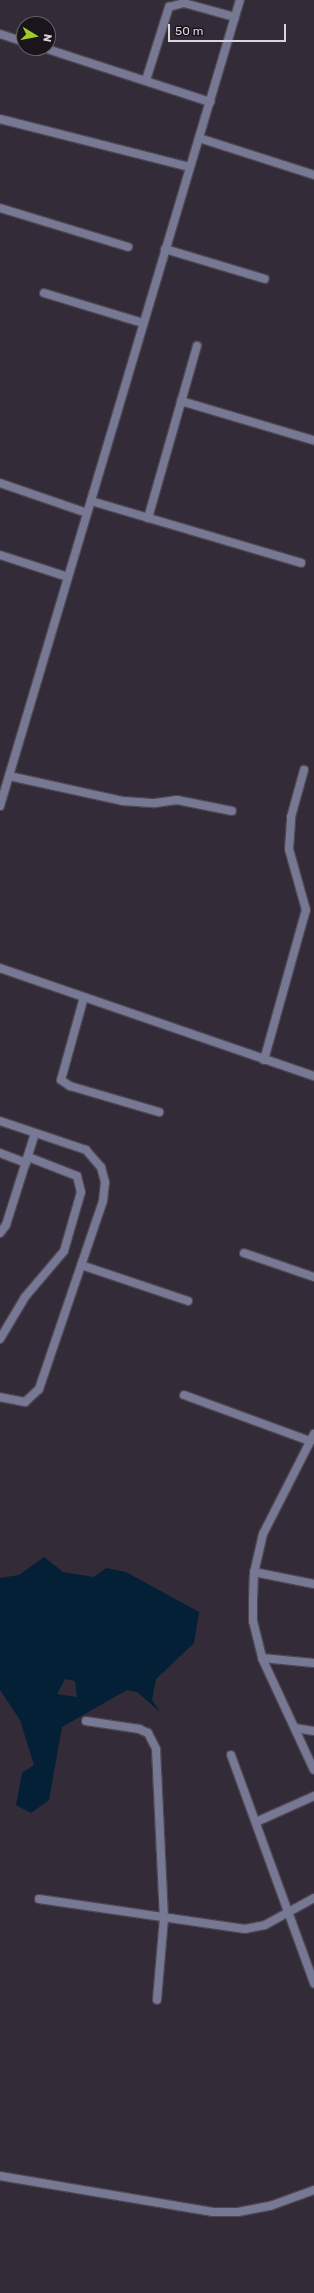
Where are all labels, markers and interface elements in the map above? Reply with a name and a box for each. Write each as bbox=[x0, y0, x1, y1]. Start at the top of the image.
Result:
north arrow bbox=[16, 16, 56, 56]
scale bar bbox=[170, 16, 288, 42]
text: 50 m bbox=[175, 24, 203, 38]
text: N bbox=[40, 33, 54, 43]

